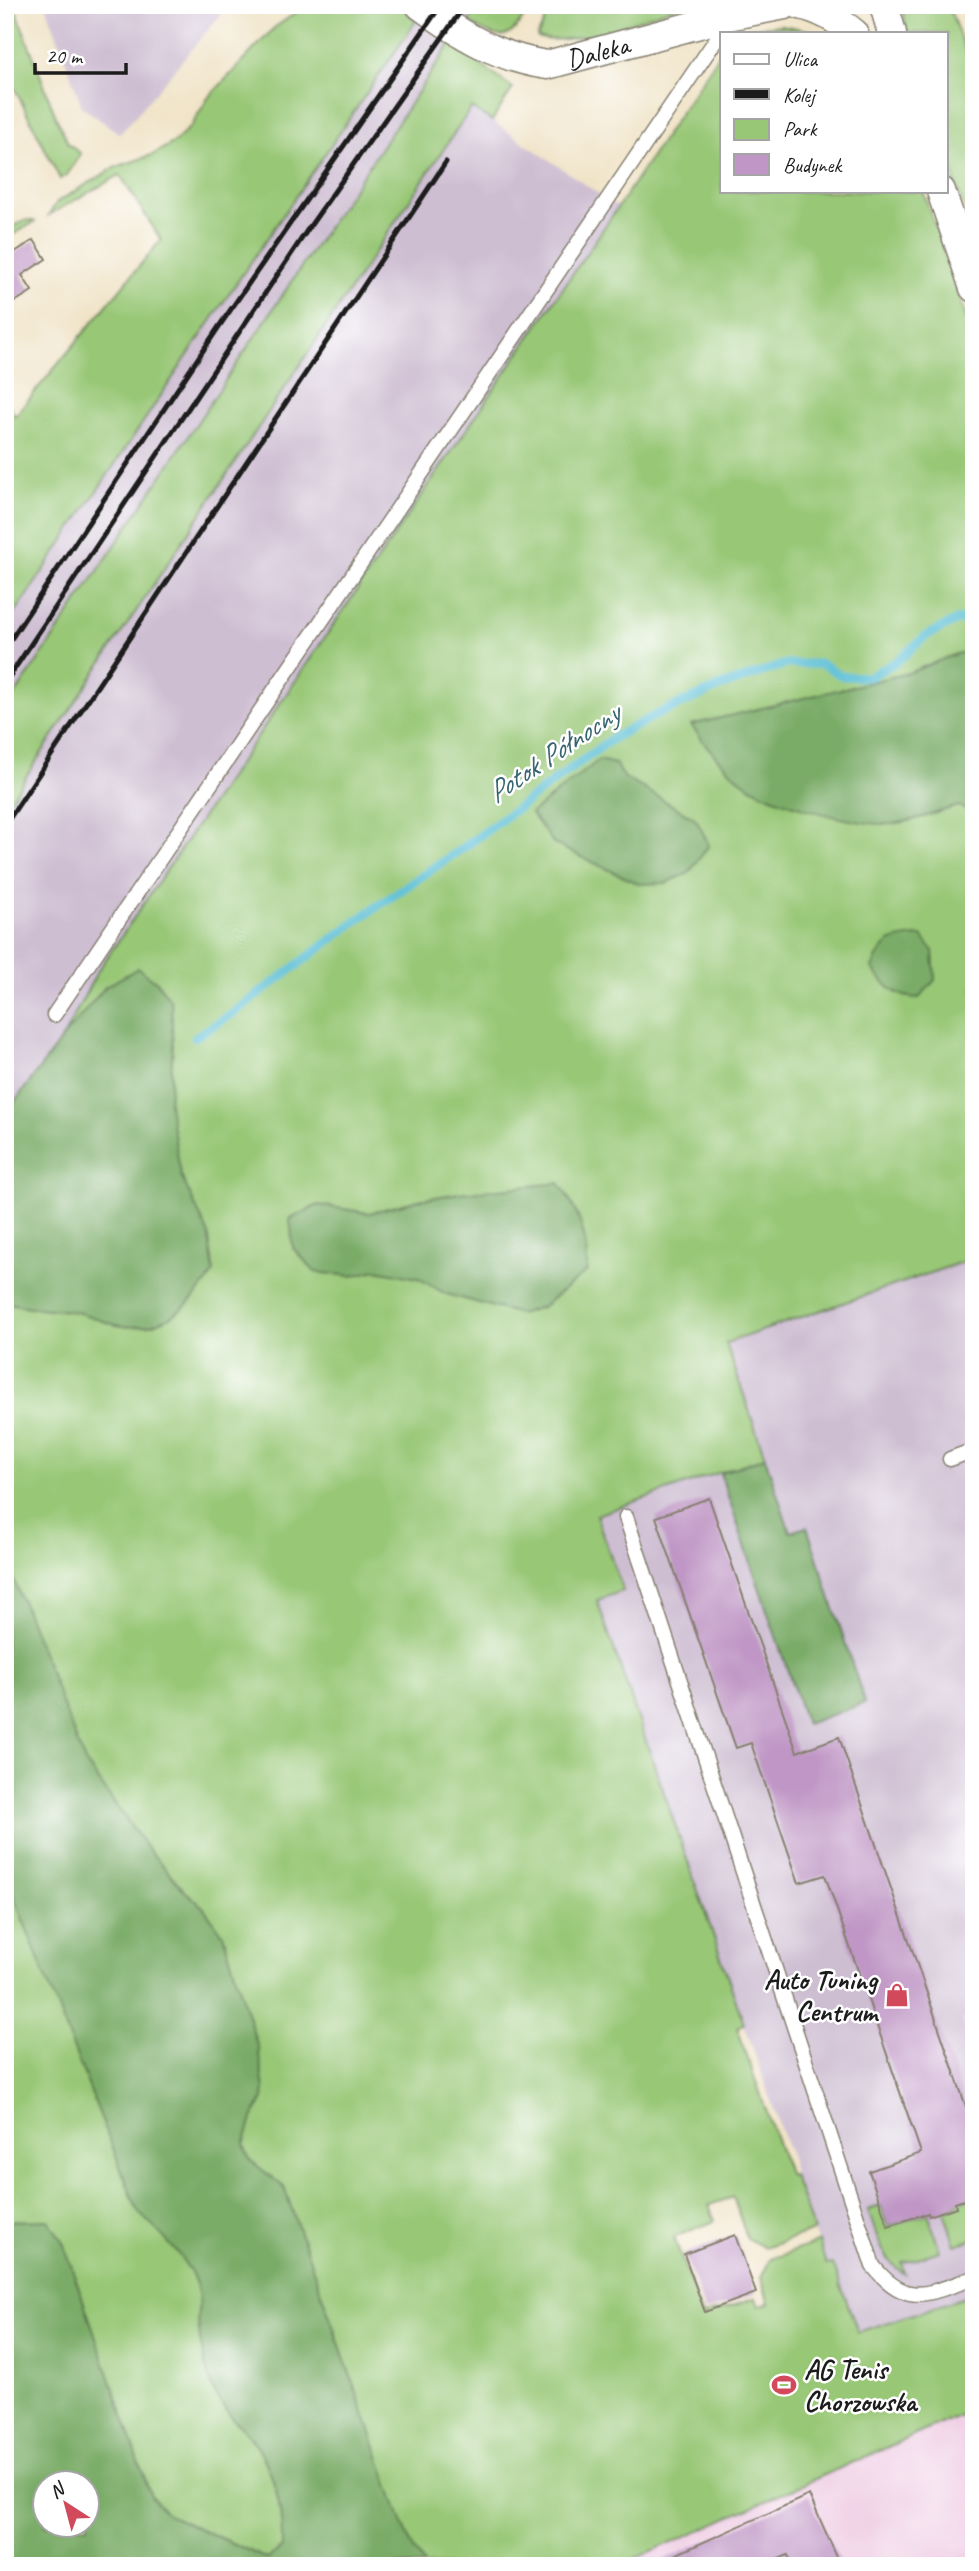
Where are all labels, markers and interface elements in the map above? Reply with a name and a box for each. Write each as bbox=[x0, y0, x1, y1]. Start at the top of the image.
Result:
street label: Daleka bbox=[562, 26, 635, 77]
scale bar bbox=[35, 32, 126, 76]
legend bbox=[720, 32, 948, 192]
text: 20 m bbox=[46, 43, 84, 69]
text: Ulica bbox=[783, 46, 819, 72]
text: Kolej bbox=[783, 82, 817, 108]
text: Park bbox=[783, 116, 818, 142]
text: Budynek bbox=[783, 152, 843, 178]
water label: Potok Północny bbox=[479, 692, 631, 811]
place label: Auto Tuning Centrum bbox=[764, 1962, 880, 2029]
shop icon: Auto Tuning Centrum bbox=[883, 1981, 911, 2009]
place label: AG Tenis Chorzowska bbox=[804, 2352, 919, 2419]
sports icon: AG Tenis Chorzowska bbox=[770, 2371, 798, 2399]
north arrow bbox=[32, 2470, 102, 2540]
text: N bbox=[45, 2476, 71, 2504]

